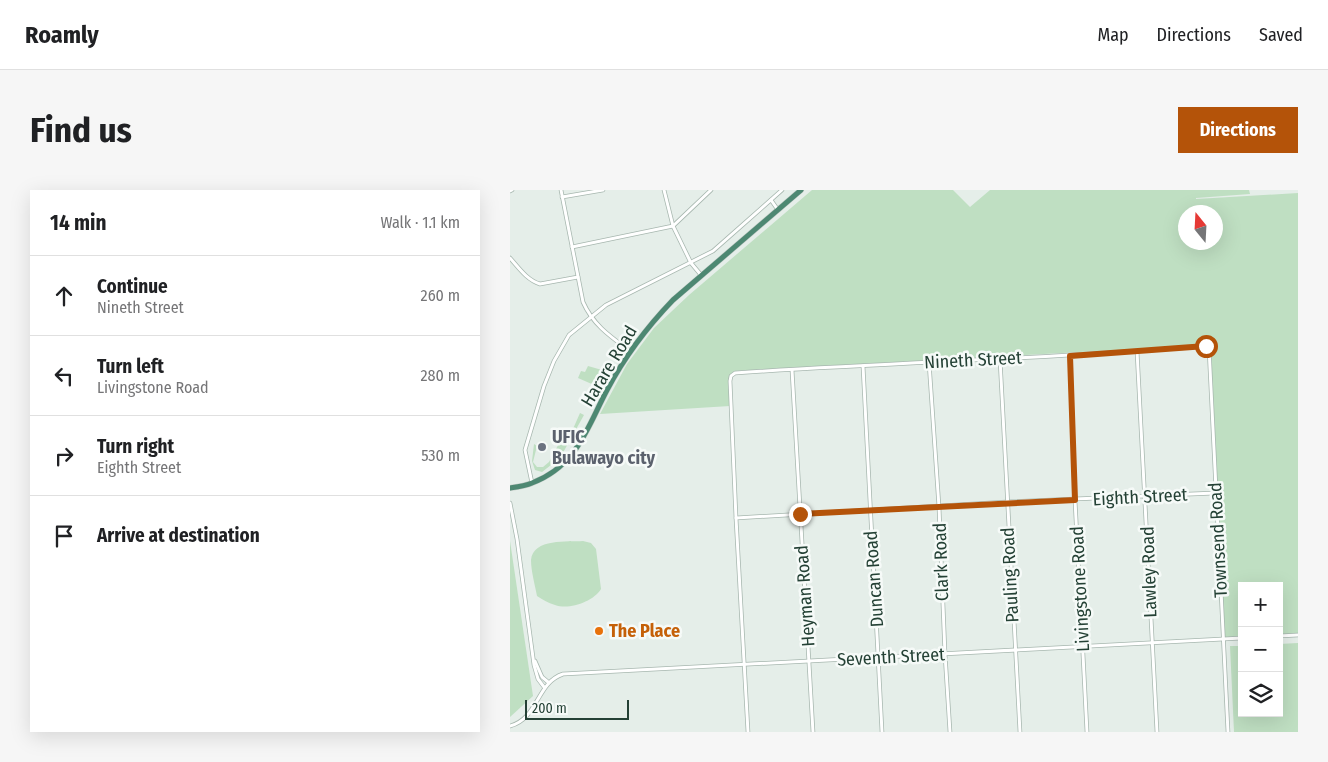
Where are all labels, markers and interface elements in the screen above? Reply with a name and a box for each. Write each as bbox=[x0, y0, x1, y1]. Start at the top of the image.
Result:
text: Roamly bbox=[25, 21, 99, 49]
text: Map bbox=[1097, 24, 1129, 46]
text: Directions bbox=[1157, 24, 1231, 46]
text: Saved bbox=[1259, 24, 1303, 46]
button: Directions bbox=[1178, 107, 1298, 153]
text: Find us bbox=[30, 109, 132, 151]
north arrow bbox=[1178, 205, 1223, 250]
text: 14 min bbox=[50, 210, 107, 236]
text: Walk · 1.1 km bbox=[380, 213, 460, 232]
text: Continue bbox=[97, 275, 168, 298]
icon: ahead bbox=[50, 282, 78, 310]
text: 260 m bbox=[421, 286, 460, 305]
text: Nineth Street bbox=[97, 298, 184, 317]
street label: Harare Road bbox=[576, 322, 642, 410]
route start bbox=[1195, 335, 1218, 358]
street label: Nineth Street bbox=[924, 346, 1022, 374]
text: Turn left bbox=[97, 355, 164, 378]
icon: left bbox=[50, 362, 78, 390]
text: 280 m bbox=[421, 366, 460, 385]
text: Livingstone Road bbox=[97, 378, 209, 397]
place label: UFIC Bulawayo city bbox=[552, 426, 655, 469]
text: Turn right bbox=[97, 435, 174, 458]
marker: UFIC Bulawayo city bbox=[536, 441, 548, 453]
icon: right bbox=[50, 442, 78, 470]
text: 530 m bbox=[421, 446, 460, 465]
text: Eighth Street bbox=[97, 458, 181, 477]
street label: Townsend Road bbox=[1204, 482, 1232, 598]
street label: Eighth Street bbox=[1092, 484, 1188, 510]
route end bbox=[789, 503, 812, 526]
icon: arrive bbox=[50, 522, 78, 550]
street label: Clark Road bbox=[929, 522, 953, 602]
text: Arrive at destination bbox=[97, 524, 260, 547]
street label: Livingstone Road bbox=[1066, 526, 1094, 652]
street label: Lawley Road bbox=[1136, 526, 1162, 618]
street label: Pauling Road bbox=[997, 527, 1023, 623]
street label: Duncan Road bbox=[860, 530, 888, 628]
street label: Heyman Road bbox=[790, 545, 820, 647]
map controls bbox=[1238, 582, 1283, 717]
button: + bbox=[1238, 582, 1283, 627]
place label: The Place bbox=[609, 620, 680, 642]
marker: The Place bbox=[593, 625, 605, 637]
button: − bbox=[1238, 627, 1283, 672]
street label: Seventh Street bbox=[837, 643, 946, 671]
button: layers bbox=[1238, 672, 1283, 717]
scale bar bbox=[525, 697, 629, 720]
text: 200 m bbox=[532, 700, 567, 717]

